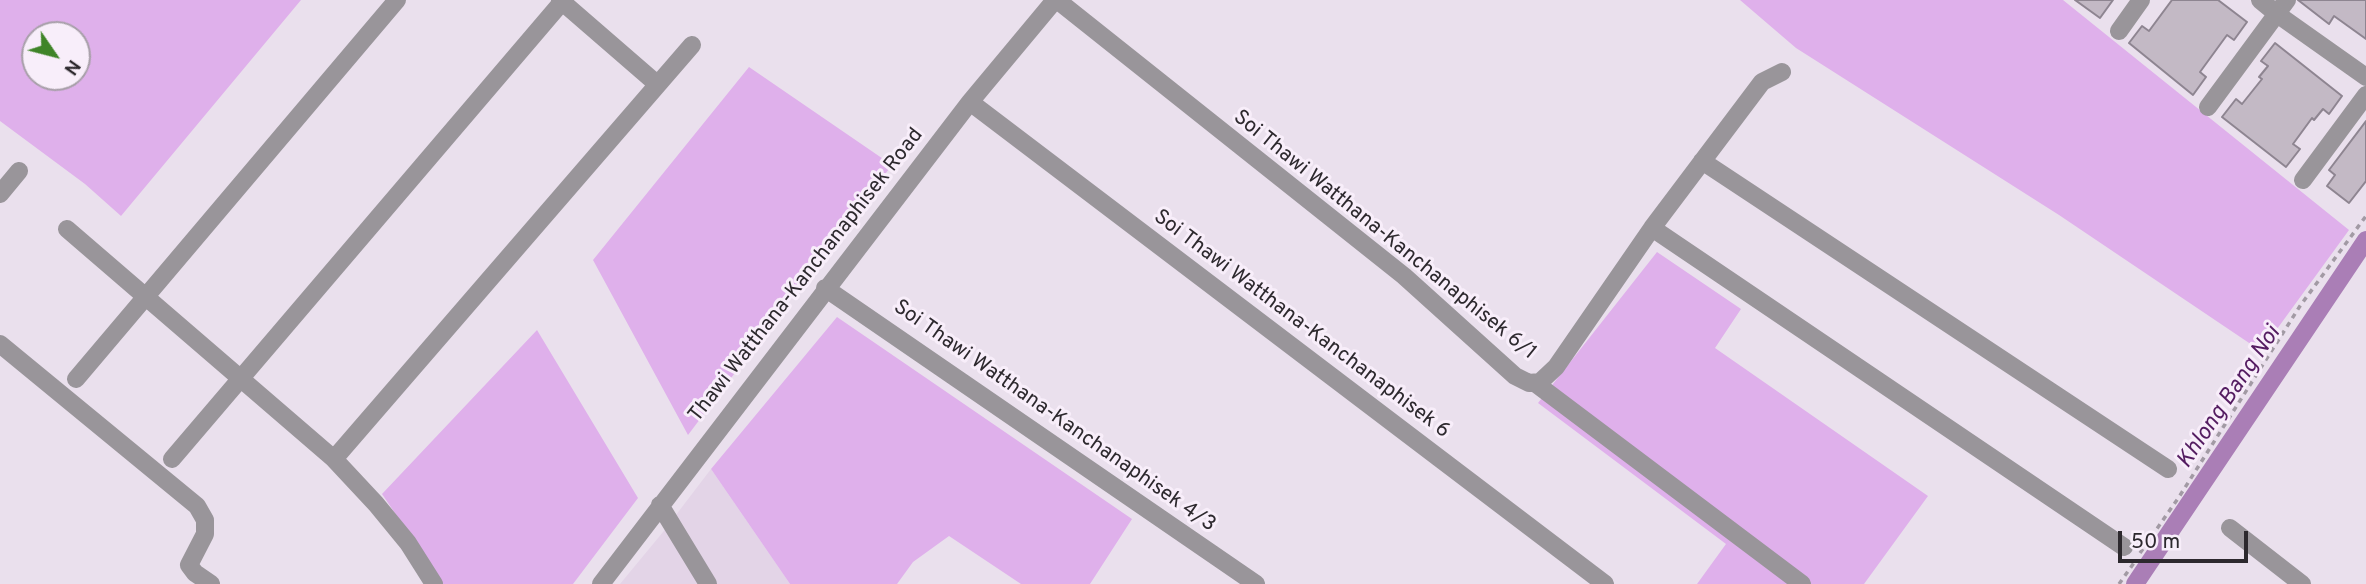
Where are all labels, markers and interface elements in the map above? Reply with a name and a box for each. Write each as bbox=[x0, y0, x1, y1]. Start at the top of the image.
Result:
north arrow bbox=[21, 21, 91, 91]
text: N bbox=[58, 54, 85, 79]
street label: Soi Thawi Watthana-Kanchanaphisek 6/1 bbox=[1227, 106, 1541, 366]
street label: Thawi Watthana-Kanchanaphisek Road bbox=[684, 124, 930, 428]
street label: Soi Thawi Watthana-Kanchanaphisek 6 bbox=[1148, 205, 1454, 445]
street label: Soi Thawi Watthana-Kanchanaphisek 4/3 bbox=[888, 295, 1220, 539]
water label: Khlong Bang Noi bbox=[2172, 322, 2288, 474]
scale bar bbox=[2121, 518, 2250, 562]
text: 50 m bbox=[2131, 529, 2180, 556]

